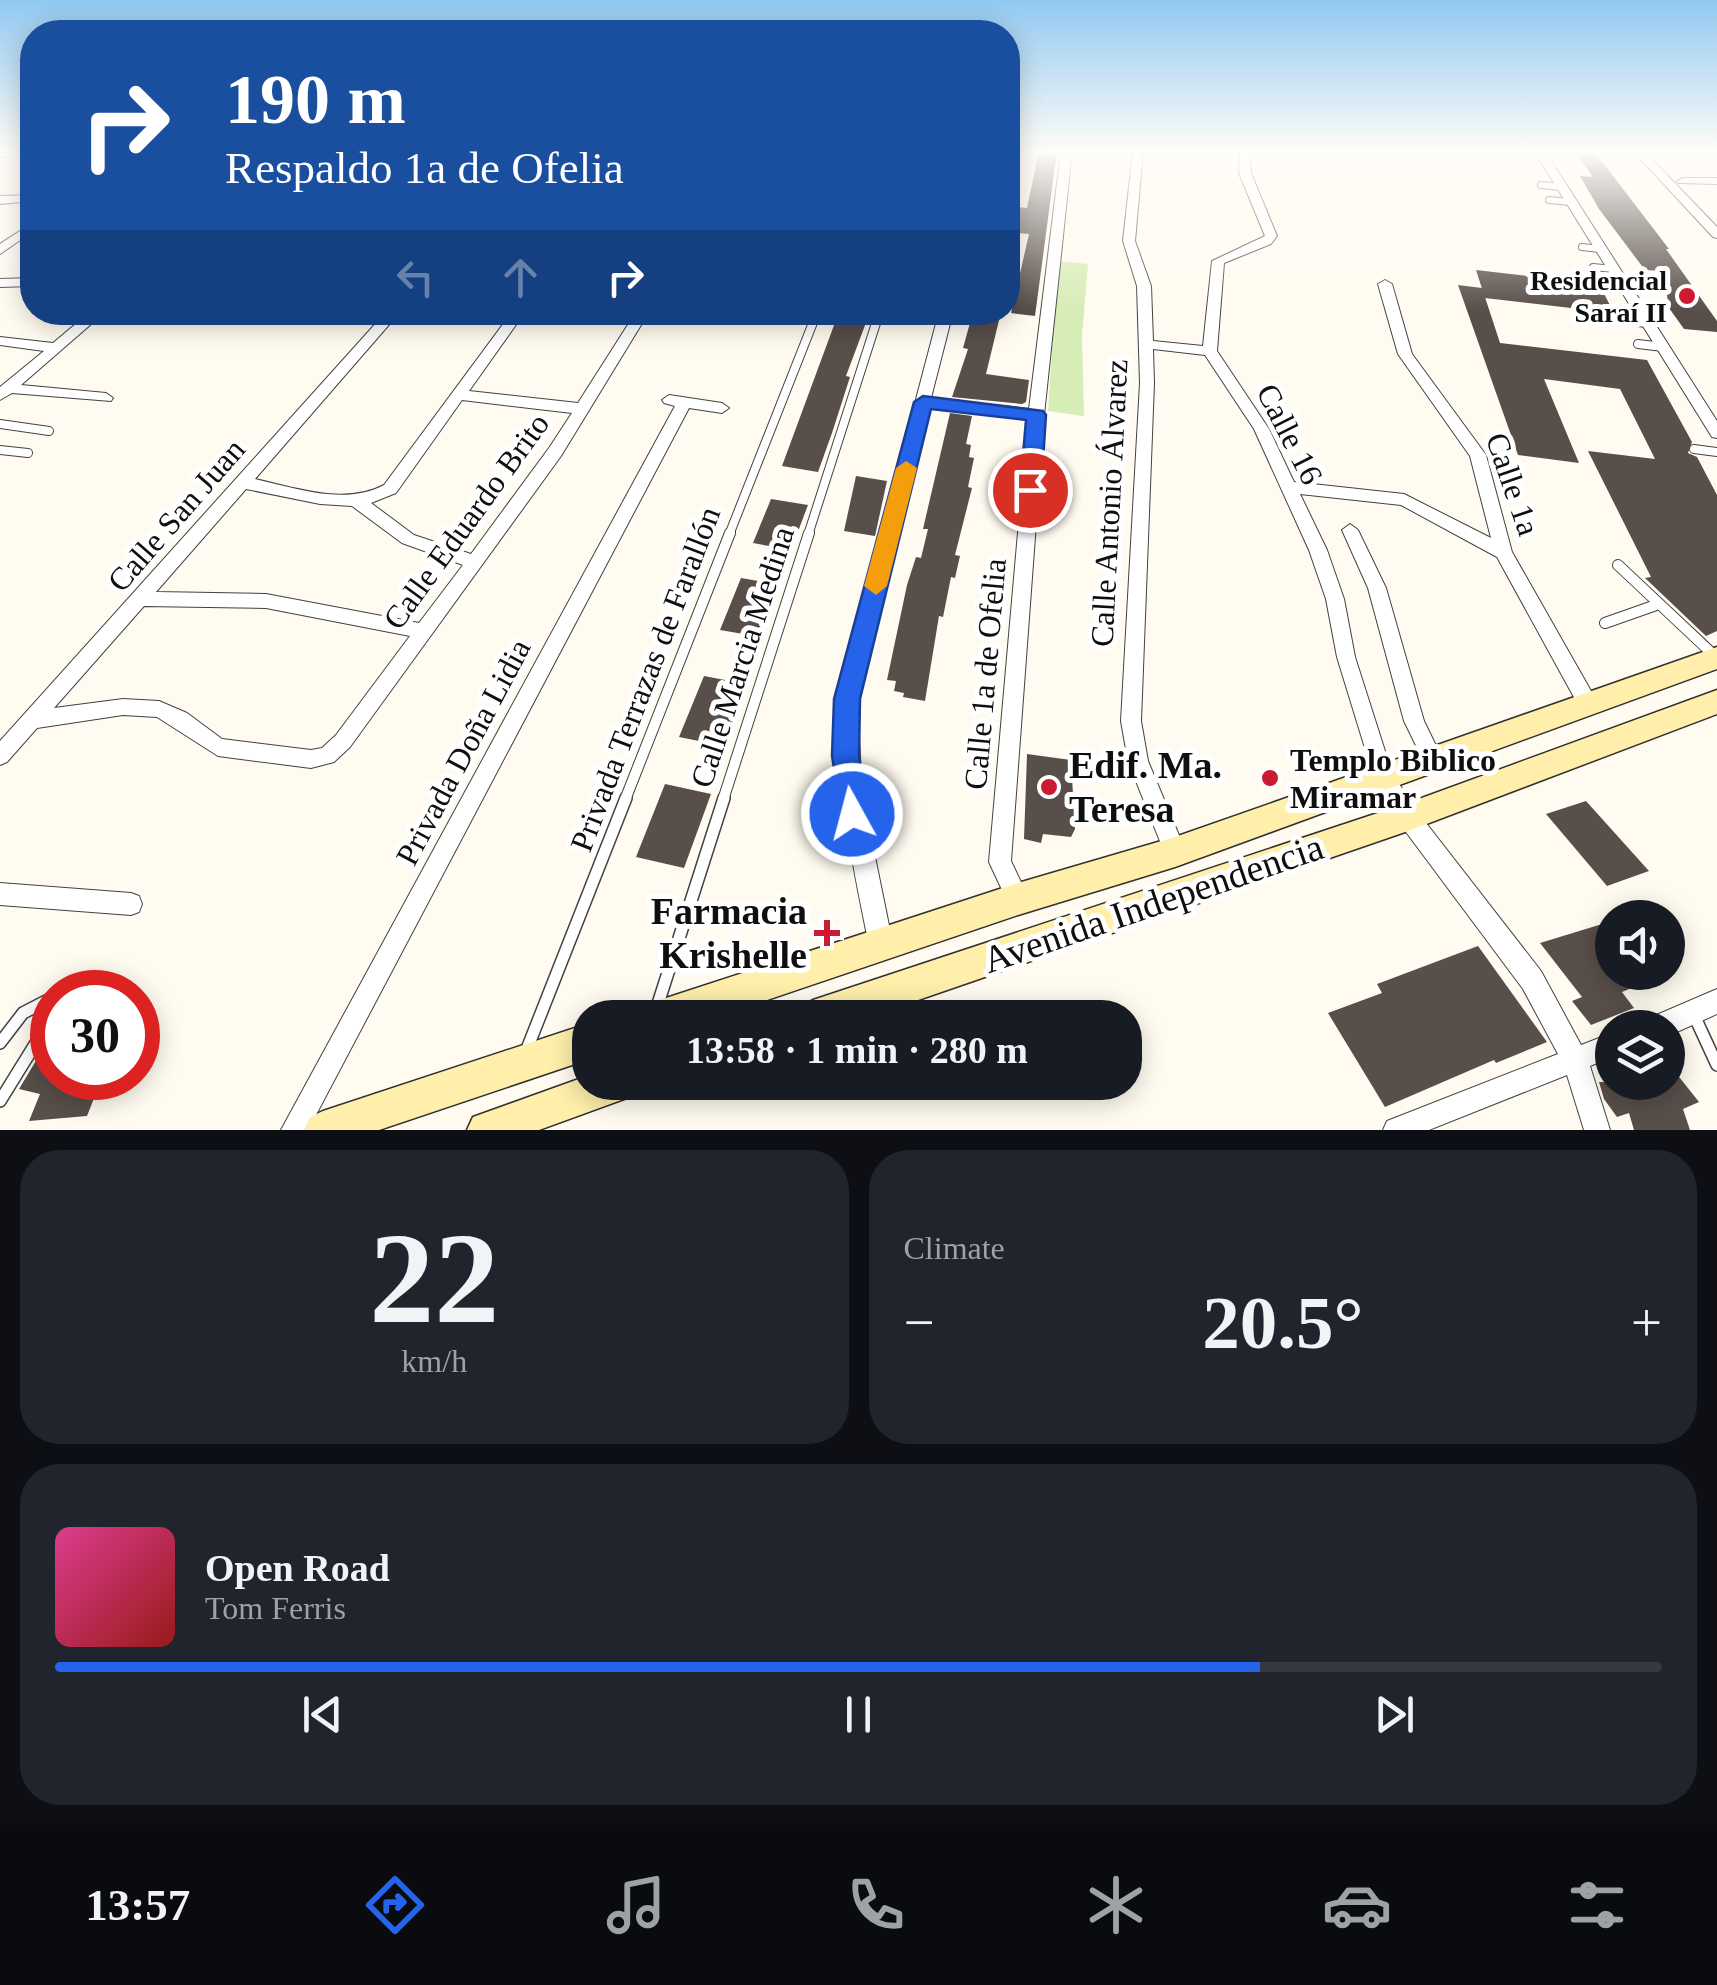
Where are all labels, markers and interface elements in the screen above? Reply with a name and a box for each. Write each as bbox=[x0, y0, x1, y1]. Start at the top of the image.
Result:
icon: right bbox=[60, 60, 190, 190]
text: 190 m bbox=[225, 61, 406, 138]
text: Respaldo 1a de Ofelia bbox=[225, 143, 624, 193]
icon: left bbox=[388, 250, 443, 305]
icon: ahead bbox=[493, 250, 548, 305]
icon: right bbox=[598, 250, 653, 305]
place label: Residencial Saraí II bbox=[1530, 265, 1667, 328]
marker: Residencial Saraí II bbox=[1676, 285, 1698, 307]
street label: Calle Antonio Álvarez bbox=[1083, 358, 1135, 648]
street label: Calle 16 bbox=[1250, 378, 1330, 490]
street label: Calle Eduardo Brito bbox=[376, 406, 556, 636]
street label: Calle 1a bbox=[1479, 428, 1547, 540]
street label: Calle San Juan bbox=[100, 431, 252, 599]
pin bbox=[988, 448, 1073, 533]
icon: arrive bbox=[1003, 463, 1058, 518]
street label: Privada Terrazas de Farallón bbox=[563, 502, 727, 856]
street label: Calle Marcia Medina bbox=[683, 522, 801, 792]
street label: Calle 1a de Ofelia bbox=[957, 557, 1013, 791]
street label: Privada Doña Lidia bbox=[388, 633, 538, 871]
place label: Templo Biblico Miramar bbox=[1290, 742, 1496, 815]
place label: Edif. Ma. Teresa bbox=[1069, 744, 1222, 830]
position arrow bbox=[800, 762, 904, 866]
marker: Templo Biblico Miramar bbox=[1259, 767, 1281, 789]
marker: Edif. Ma. Teresa bbox=[1038, 776, 1060, 798]
street label: Avenida Independencia bbox=[977, 825, 1329, 981]
place label: Farmacia Krishelle bbox=[651, 890, 807, 976]
map controls bbox=[1595, 900, 1685, 1100]
button: sound bbox=[1595, 900, 1685, 990]
marker: Farmacia Krishelle bbox=[816, 922, 838, 944]
speed limit sign: 30 bbox=[30, 970, 160, 1100]
button: layers bbox=[1595, 1010, 1685, 1100]
text: 13:58 · 1 min · 280 m bbox=[686, 1029, 1028, 1071]
text: 22 bbox=[369, 1206, 499, 1350]
text: Climate bbox=[904, 1230, 1005, 1266]
text: 20.5° bbox=[1202, 1281, 1363, 1364]
text: − bbox=[904, 1292, 935, 1353]
text: + bbox=[1631, 1292, 1662, 1353]
text: km/h bbox=[401, 1343, 467, 1379]
text: Open Road bbox=[205, 1547, 390, 1589]
text: Tom Ferris bbox=[205, 1590, 346, 1626]
icon: previous bbox=[295, 1687, 350, 1742]
icon: pause bbox=[831, 1687, 886, 1742]
icon: next bbox=[1367, 1687, 1422, 1742]
icon: directions bbox=[360, 1870, 430, 1940]
icon: music bbox=[601, 1870, 671, 1940]
icon: phone bbox=[841, 1870, 911, 1940]
icon: climate bbox=[1081, 1870, 1151, 1940]
icon: car bbox=[1322, 1870, 1392, 1940]
icon: filters bbox=[1562, 1870, 1632, 1940]
text: 13:57 bbox=[85, 1880, 190, 1930]

